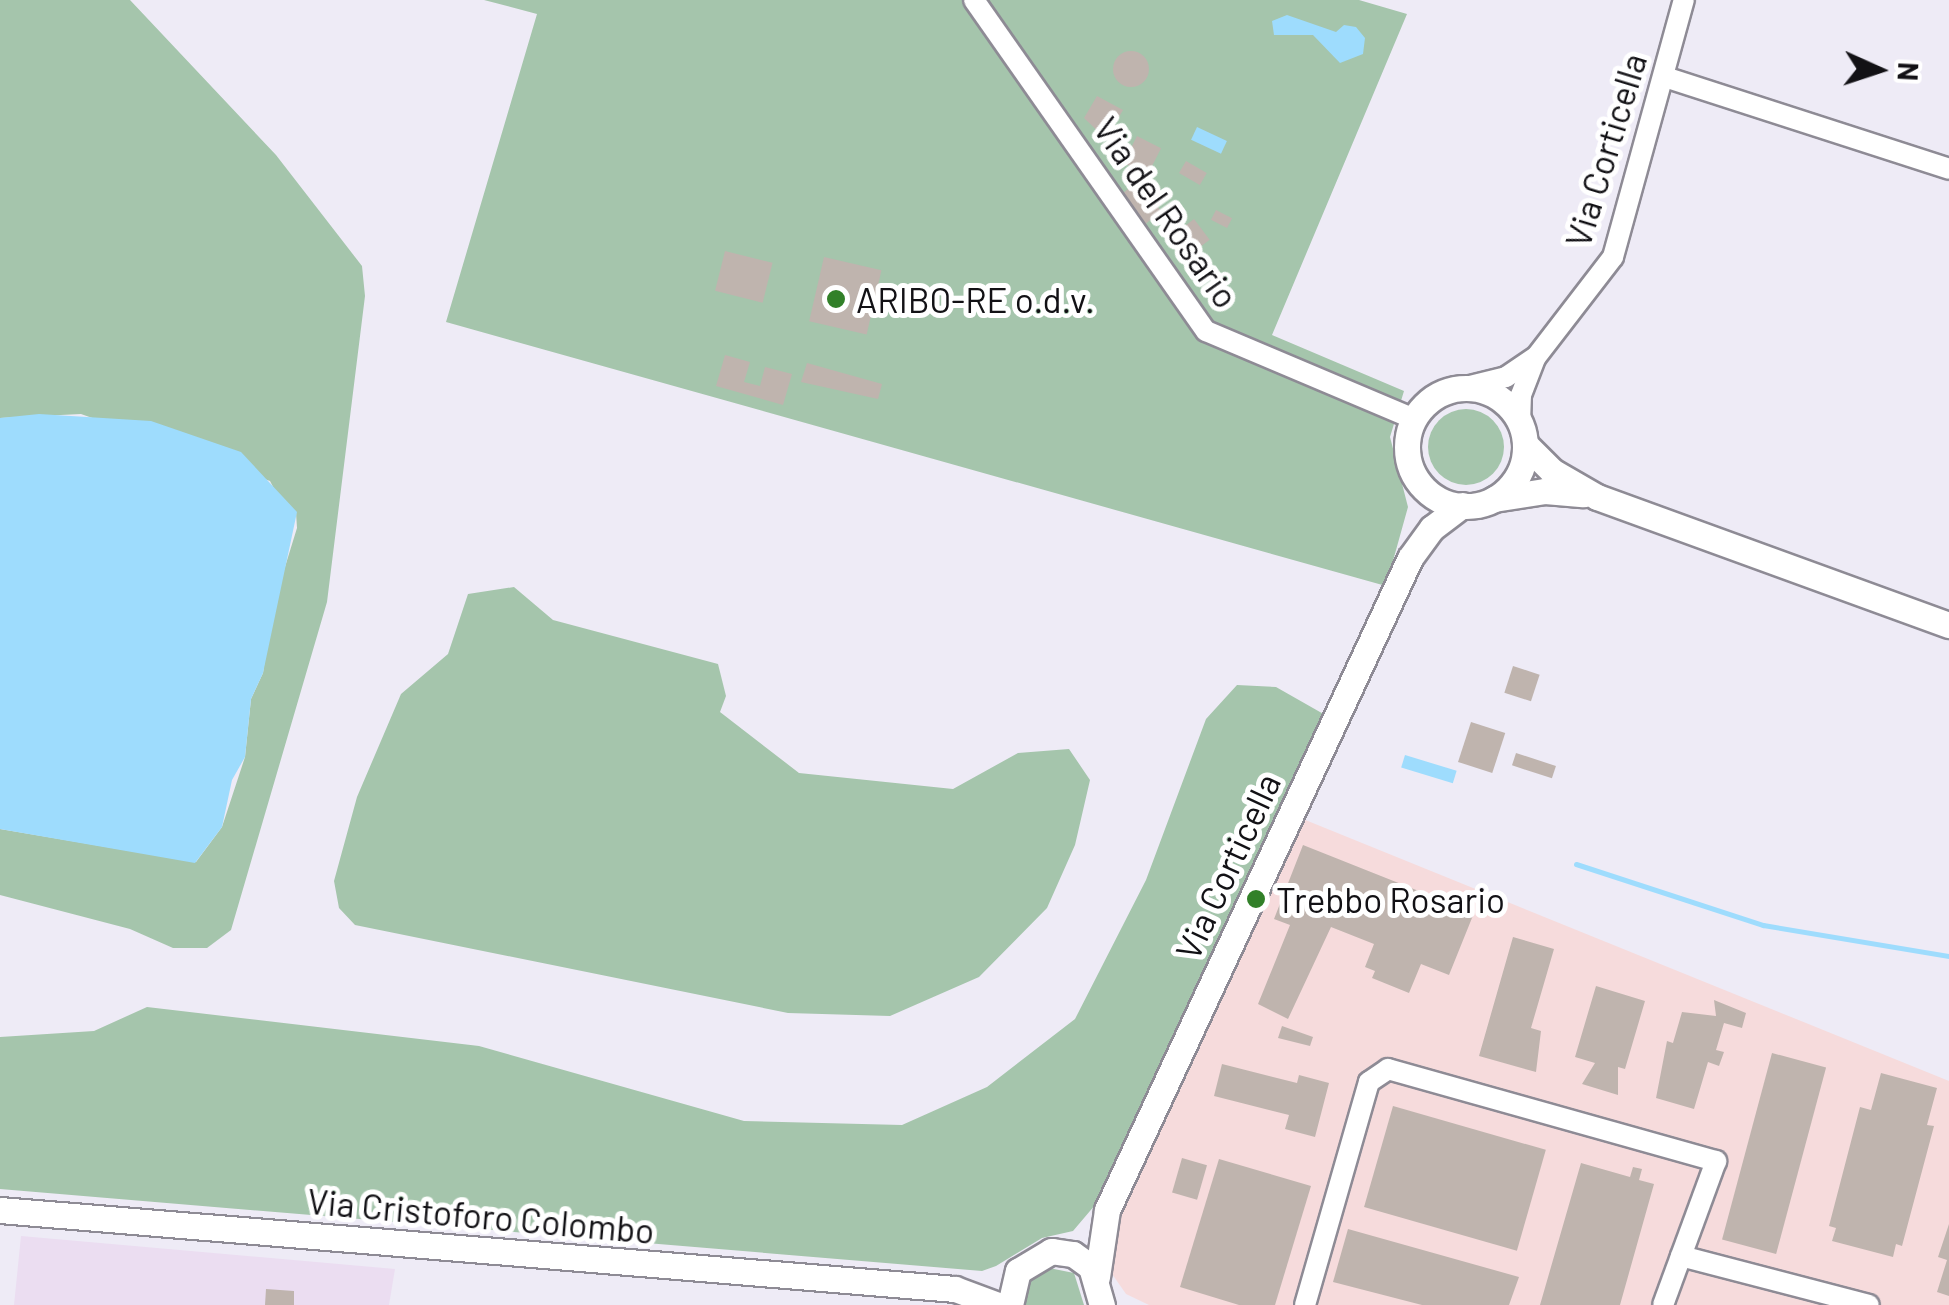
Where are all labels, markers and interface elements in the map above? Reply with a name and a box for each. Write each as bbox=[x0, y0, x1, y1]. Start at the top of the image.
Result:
north arrow bbox=[1829, 20, 1929, 120]
street label: Via Corticella bbox=[1556, 48, 1654, 252]
text: N bbox=[1891, 61, 1926, 82]
street label: Via del Rosario bbox=[1086, 109, 1248, 315]
place label: ARIBO-RE o.d.v. bbox=[856, 278, 1095, 320]
marker: ARIBO-RE o.d.v. bbox=[825, 288, 847, 310]
street label: Via Corticella bbox=[1166, 766, 1288, 966]
place label: Trebbo Rosario bbox=[1276, 878, 1505, 920]
marker: Trebbo Rosario bbox=[1245, 888, 1267, 910]
street label: Via Cristoforo Colombo bbox=[306, 1179, 656, 1251]

